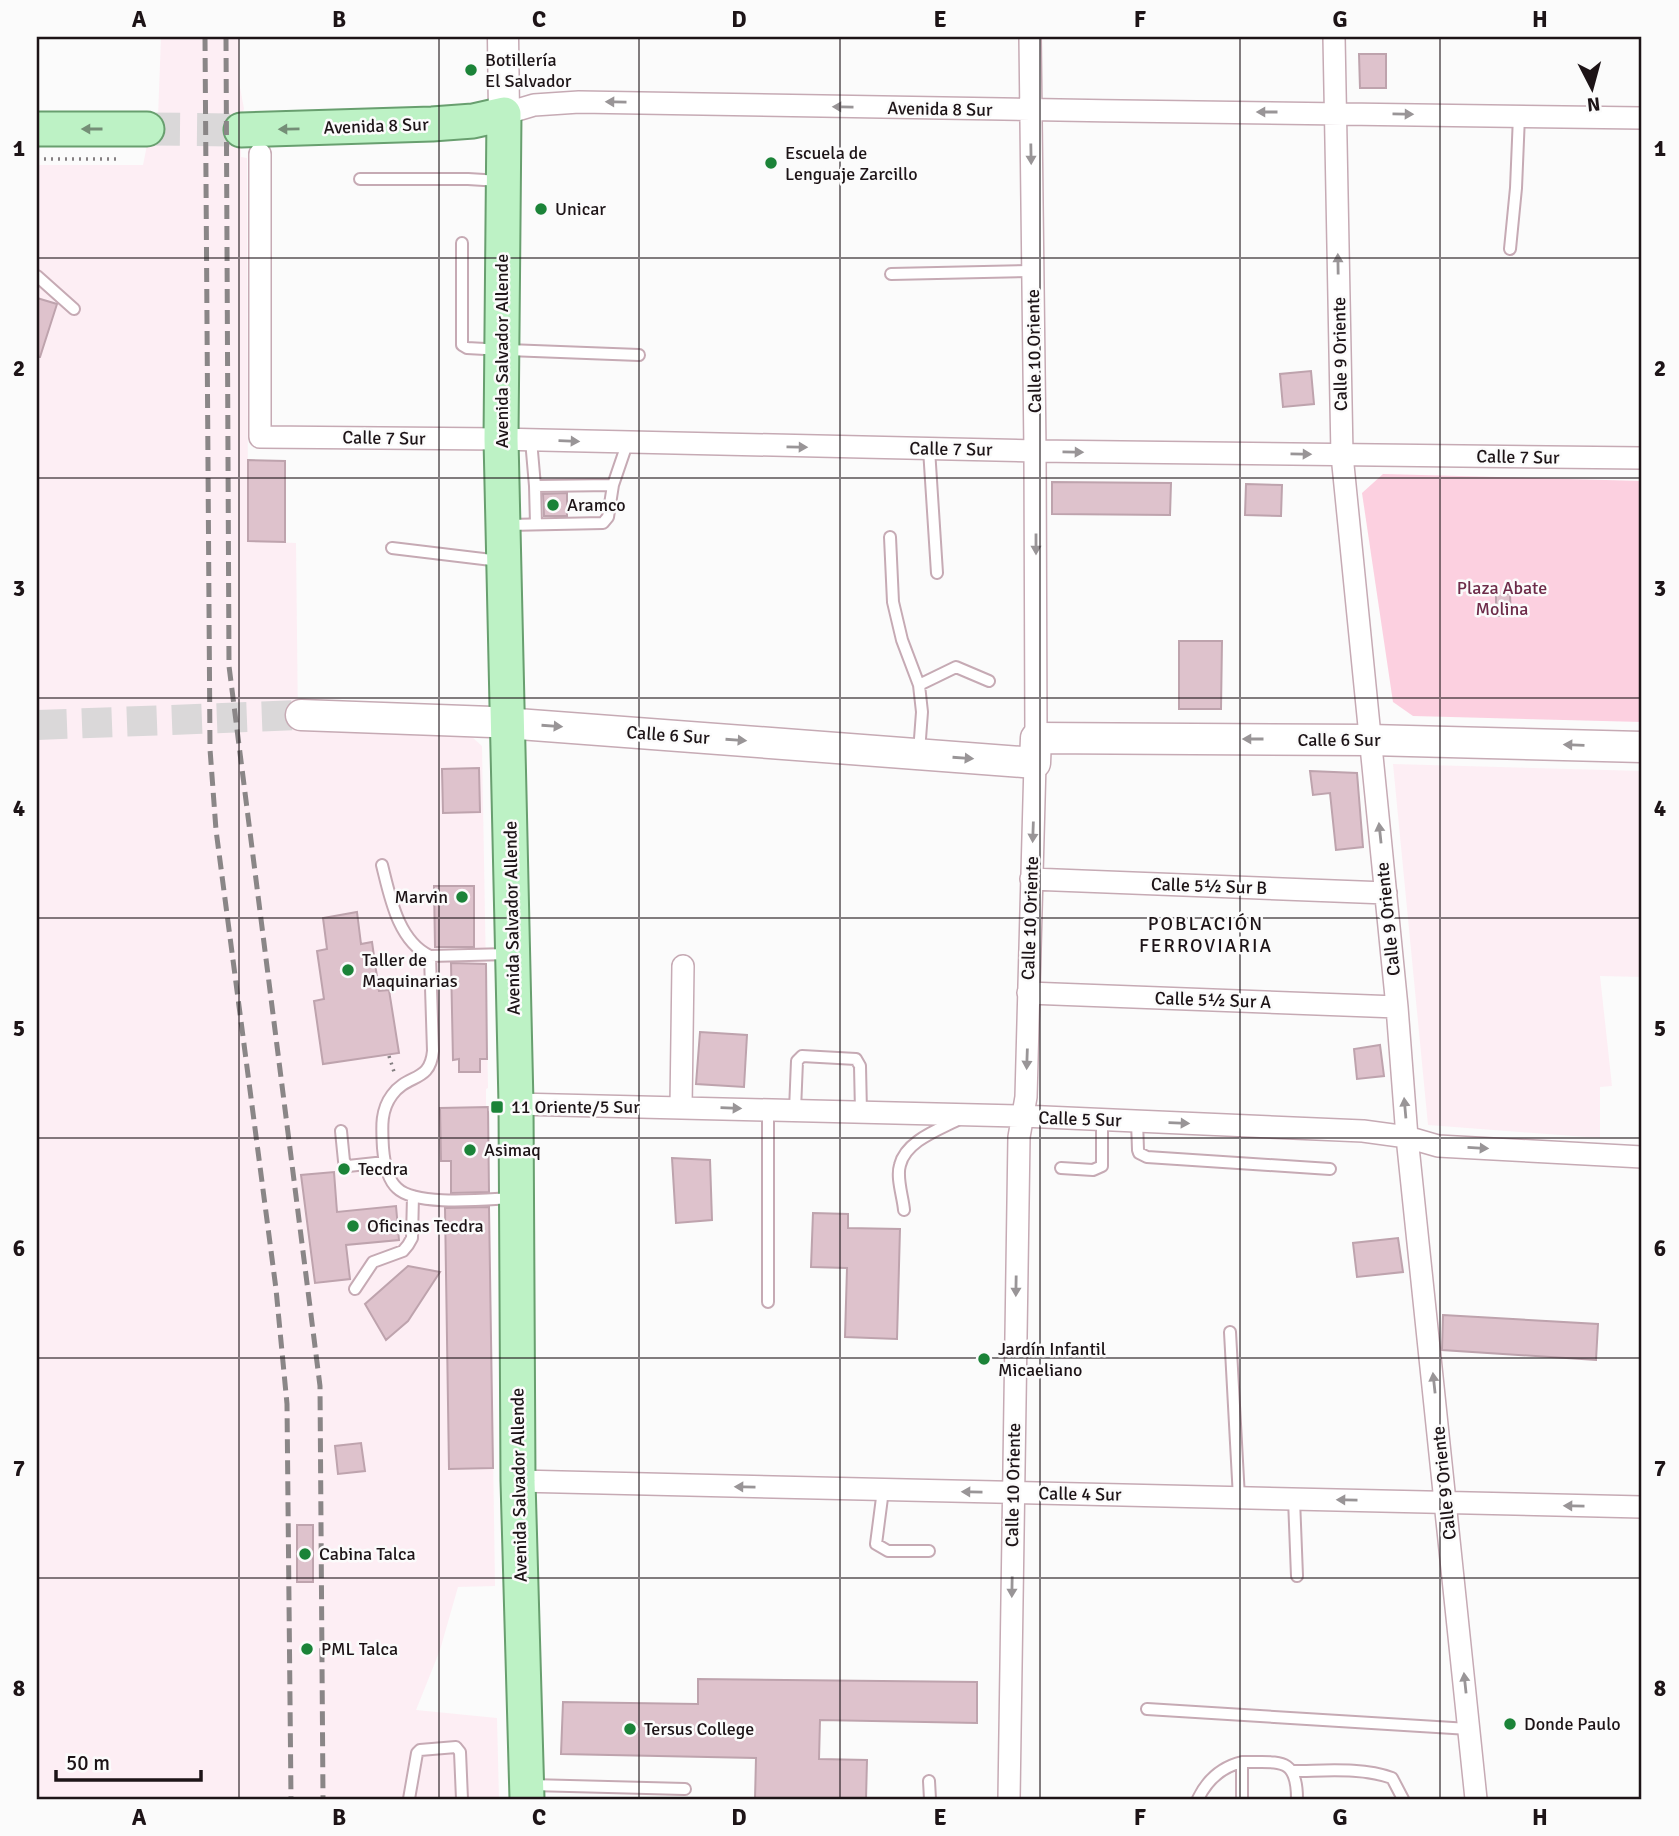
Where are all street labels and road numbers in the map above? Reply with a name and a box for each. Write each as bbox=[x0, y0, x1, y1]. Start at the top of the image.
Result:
street label: Avenida 8 Sur bbox=[887, 97, 993, 121]
street label: Avenida 8 Sur bbox=[323, 113, 429, 139]
street label: Avenida Salvador Allende bbox=[491, 254, 513, 448]
street label: Calle 10 Oriente bbox=[1022, 289, 1046, 413]
street label: Calle 9 Oriente bbox=[1328, 297, 1352, 411]
street label: Calle 7 Sur bbox=[342, 426, 426, 450]
street label: Calle 7 Sur bbox=[909, 437, 993, 461]
street label: Calle 7 Sur bbox=[1476, 445, 1560, 469]
street label: Calle 6 Sur bbox=[626, 721, 711, 749]
street label: Calle 6 Sur bbox=[1297, 729, 1381, 751]
street label: Avenida Salvador Allende bbox=[499, 821, 525, 1015]
street label: Calle 10 Oriente bbox=[1017, 856, 1043, 980]
street label: Calle 9 Oriente bbox=[1371, 861, 1405, 977]
street label: Calle 5½ Sur B bbox=[1150, 873, 1268, 899]
street label: Calle 5½ Sur A bbox=[1154, 987, 1272, 1013]
street label: Calle 5 Sur bbox=[1038, 1107, 1122, 1131]
street label: Avenida Salvador Allende bbox=[506, 1388, 532, 1582]
street label: Calle 10 Oriente bbox=[1001, 1423, 1025, 1547]
street label: Calle 9 Oriente bbox=[1427, 1425, 1461, 1541]
street label: Calle 4 Sur bbox=[1038, 1482, 1122, 1506]

